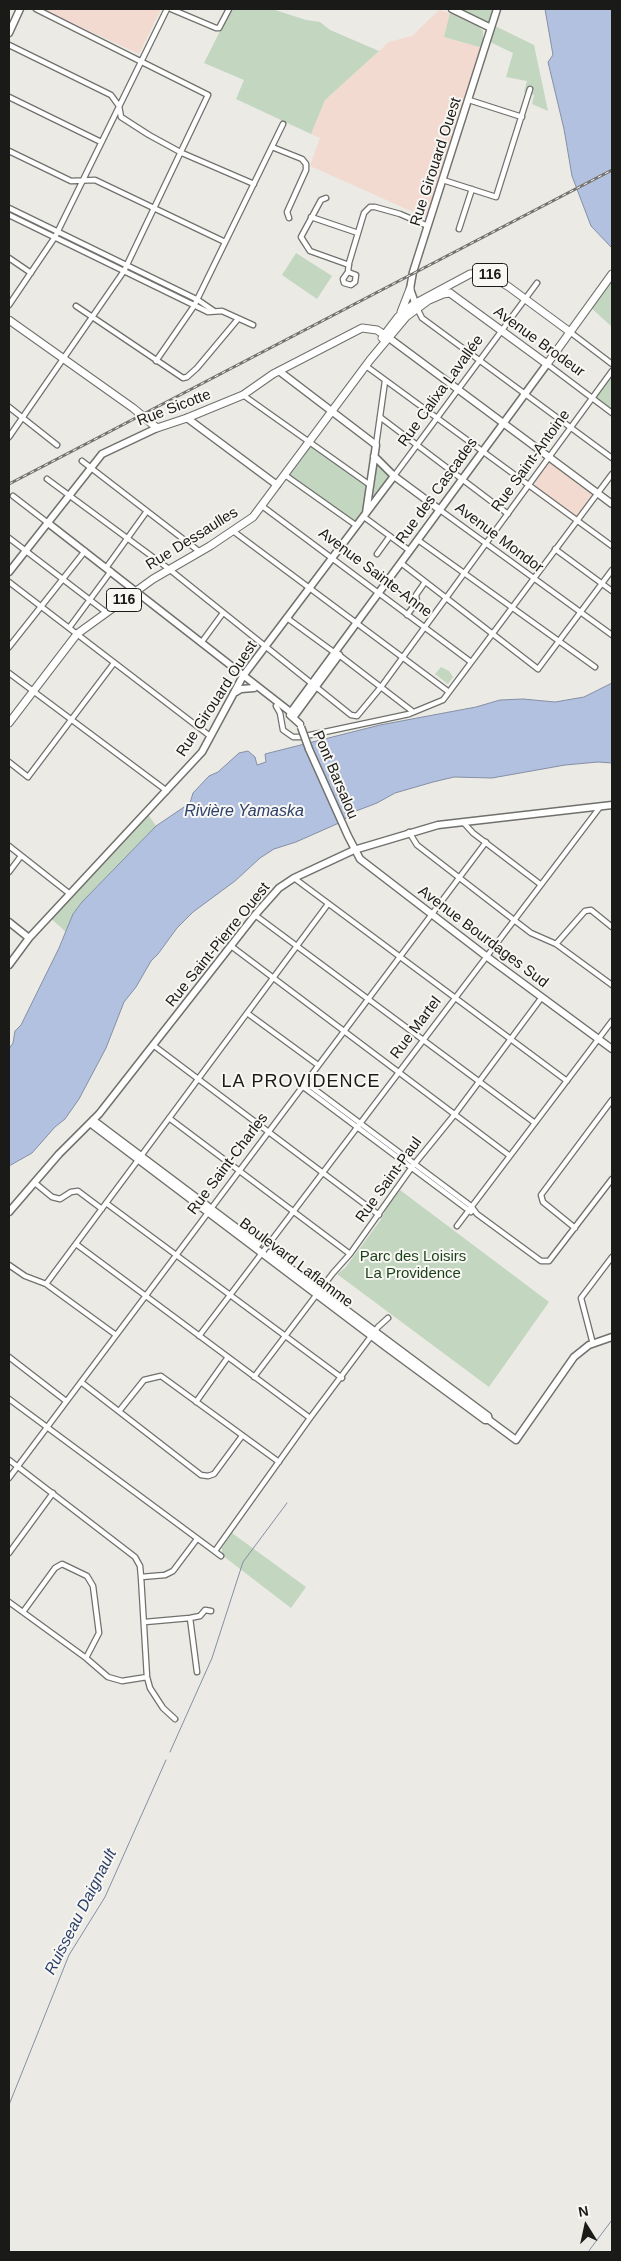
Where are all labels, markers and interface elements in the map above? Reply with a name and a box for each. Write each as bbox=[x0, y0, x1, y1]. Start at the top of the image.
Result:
street label: Rue Girouard Ouest bbox=[407, 95, 465, 229]
road number: 116 bbox=[472, 264, 508, 286]
street label: Avenue Brodeur bbox=[490, 303, 588, 381]
street label: Rue Calixa Lavallée bbox=[395, 332, 487, 450]
street label: Rue Sicotte bbox=[135, 386, 213, 430]
street label: Rue Saint-Antoine bbox=[488, 406, 574, 516]
street label: Rue des Cascades bbox=[392, 434, 482, 548]
street label: Avenue Mondor bbox=[451, 499, 547, 577]
street label: Rue Dessaulles bbox=[143, 504, 241, 574]
street label: Avenue Sainte-Anne bbox=[315, 524, 435, 622]
road number: 116 bbox=[106, 588, 142, 612]
street label: Rue Girouard Ouest bbox=[173, 638, 261, 760]
street label: Pont Barsalou bbox=[308, 728, 362, 822]
water label: Rivière Yamaska bbox=[184, 802, 304, 822]
street label: Rue Saint-Pierre Ouest bbox=[162, 879, 274, 1011]
street label: Avenue Bourdages Sud bbox=[414, 882, 552, 992]
street label: Rue Martel bbox=[387, 993, 445, 1063]
district label: LA PROVIDENCE bbox=[220, 1071, 382, 1093]
street label: Rue Saint-Charles bbox=[184, 1110, 272, 1218]
street label: Rue Saint-Paul bbox=[352, 1134, 426, 1226]
street label: Boulevard Laflamme bbox=[236, 1214, 356, 1312]
park label: Parc des Loisirs La Providence bbox=[360, 1248, 466, 1283]
water label: Ruisseau Daignault bbox=[41, 1846, 121, 1978]
north arrow bbox=[561, 2201, 611, 2251]
text: N bbox=[577, 2202, 590, 2220]

